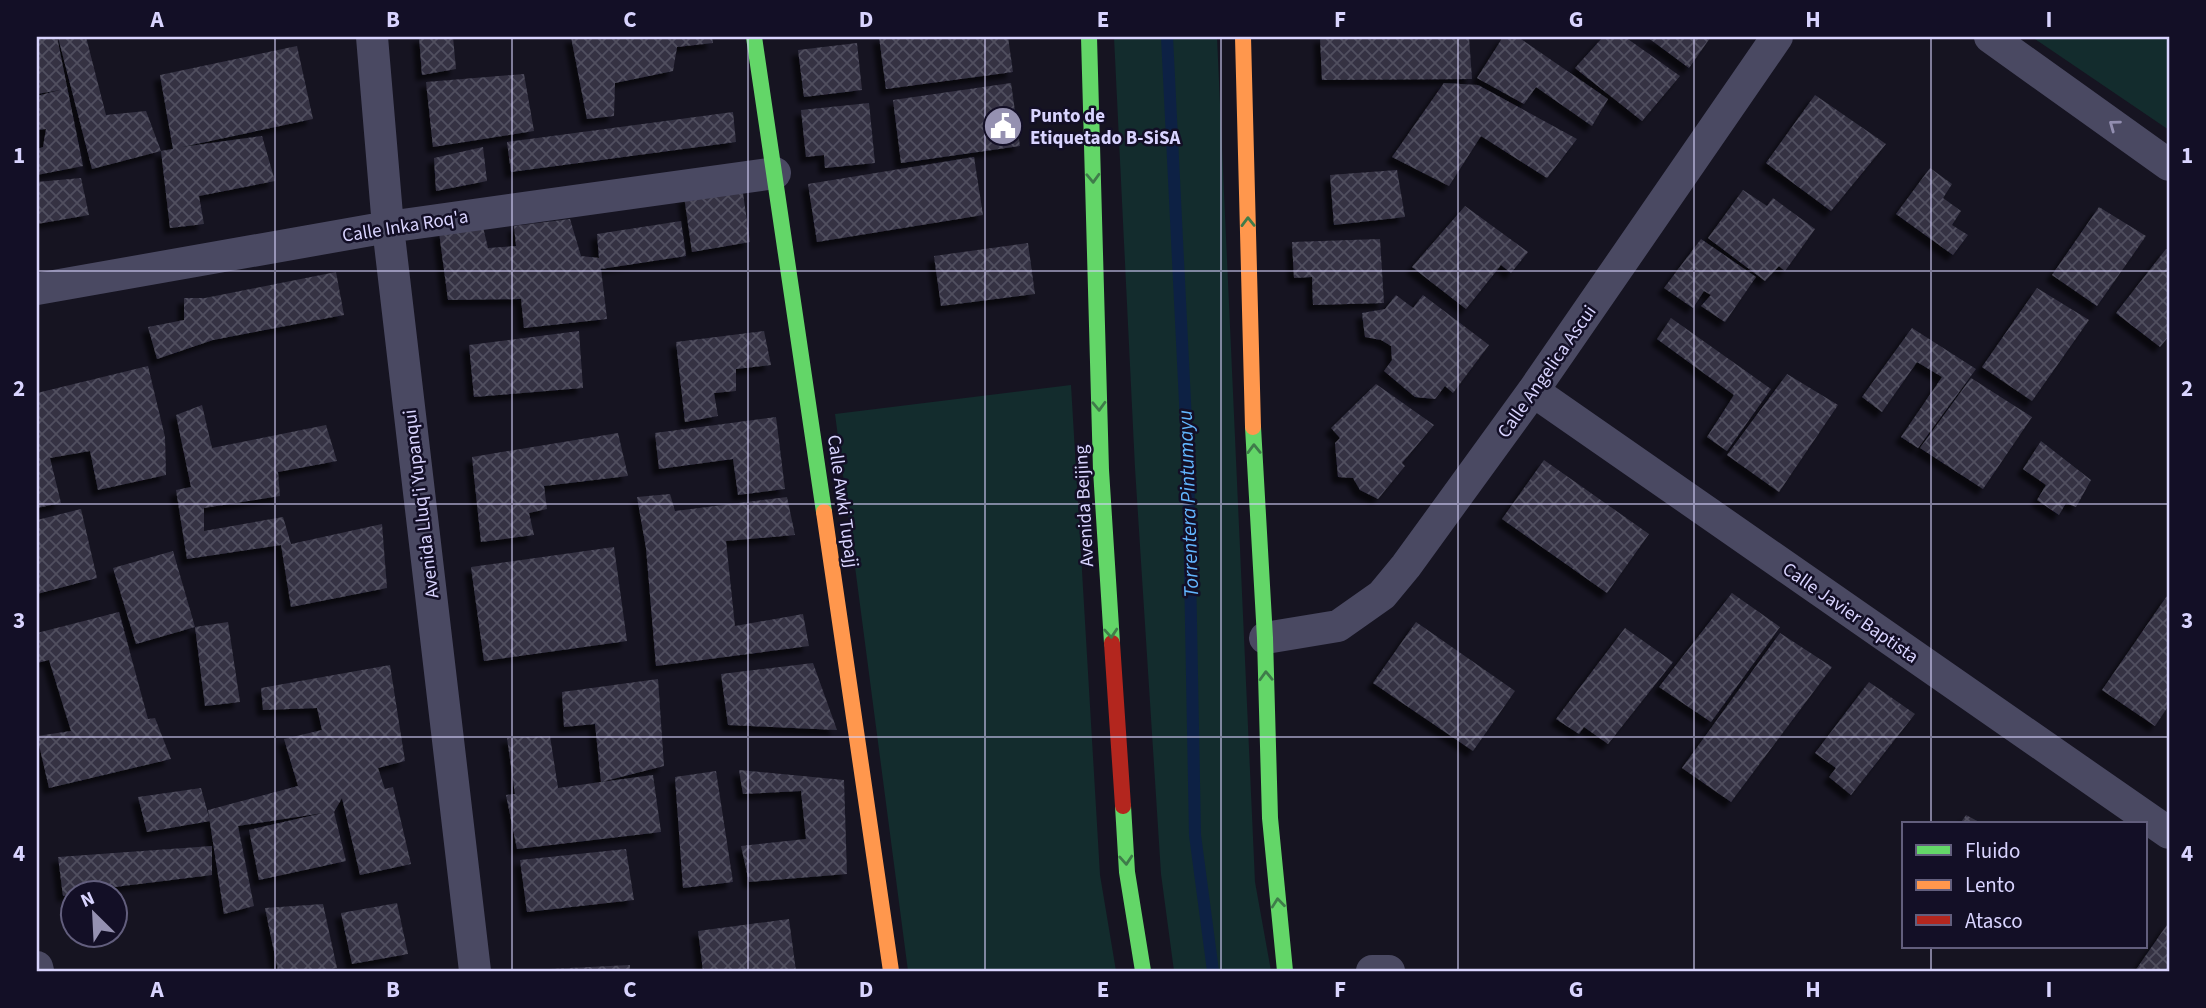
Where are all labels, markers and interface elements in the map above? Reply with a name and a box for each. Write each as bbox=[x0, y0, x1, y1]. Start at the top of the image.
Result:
text: A bbox=[149, 3, 164, 36]
text: B bbox=[386, 3, 400, 36]
text: C bbox=[623, 3, 637, 36]
text: D bbox=[859, 3, 873, 36]
text: E bbox=[1097, 3, 1109, 36]
text: F bbox=[1334, 3, 1346, 36]
text: G bbox=[1569, 3, 1583, 36]
text: H bbox=[1805, 3, 1821, 36]
text: I bbox=[2046, 3, 2052, 36]
place label: Punto de Etiquetado B-SiSA bbox=[1030, 103, 1181, 152]
public building icon: Punto de Etiquetado B-SiSA bbox=[982, 105, 1024, 147]
one-way arrow bbox=[2109, 121, 2122, 134]
text: 1 bbox=[13, 139, 25, 172]
text: 1 bbox=[2181, 139, 2193, 172]
one-way arrow bbox=[1085, 173, 1100, 184]
street label: Calle Inka Roq'a bbox=[340, 203, 470, 250]
one-way arrow bbox=[1240, 216, 1256, 226]
street label: Calle Angelica Ascui bbox=[1491, 300, 1603, 444]
text: 2 bbox=[13, 372, 25, 405]
text: 2 bbox=[2181, 372, 2193, 405]
one-way arrow bbox=[1091, 401, 1107, 412]
street label: Avenida Lluq'i Yupanqui bbox=[397, 408, 446, 600]
water label: Torrentera Pintumayu bbox=[1170, 410, 1206, 598]
street label: Calle Awki Tupajj bbox=[820, 433, 865, 569]
one-way arrow bbox=[1246, 443, 1262, 454]
street label: Avenida Beijing bbox=[1068, 444, 1101, 568]
street label: Calle Javier Baptista bbox=[1777, 556, 1924, 670]
text: 3 bbox=[13, 604, 25, 637]
text: 3 bbox=[2181, 604, 2193, 637]
one-way arrow bbox=[1104, 628, 1119, 639]
one-way arrow bbox=[1258, 671, 1273, 682]
legend bbox=[1902, 822, 2146, 948]
text: Fluido bbox=[1965, 836, 2020, 866]
text: 4 bbox=[13, 837, 25, 870]
text: 4 bbox=[2181, 837, 2193, 870]
one-way arrow bbox=[1118, 855, 1133, 866]
text: Lento bbox=[1965, 870, 2015, 900]
north arrow bbox=[60, 878, 130, 948]
text: N bbox=[76, 885, 99, 915]
one-way arrow bbox=[1271, 898, 1286, 909]
text: Atasco bbox=[1965, 906, 2023, 936]
text: A bbox=[149, 973, 164, 1006]
text: B bbox=[386, 973, 400, 1006]
text: C bbox=[623, 973, 637, 1006]
text: D bbox=[859, 973, 873, 1006]
text: E bbox=[1097, 973, 1109, 1006]
text: F bbox=[1334, 973, 1346, 1006]
text: G bbox=[1569, 973, 1583, 1006]
text: H bbox=[1805, 973, 1821, 1006]
text: I bbox=[2046, 973, 2052, 1006]

